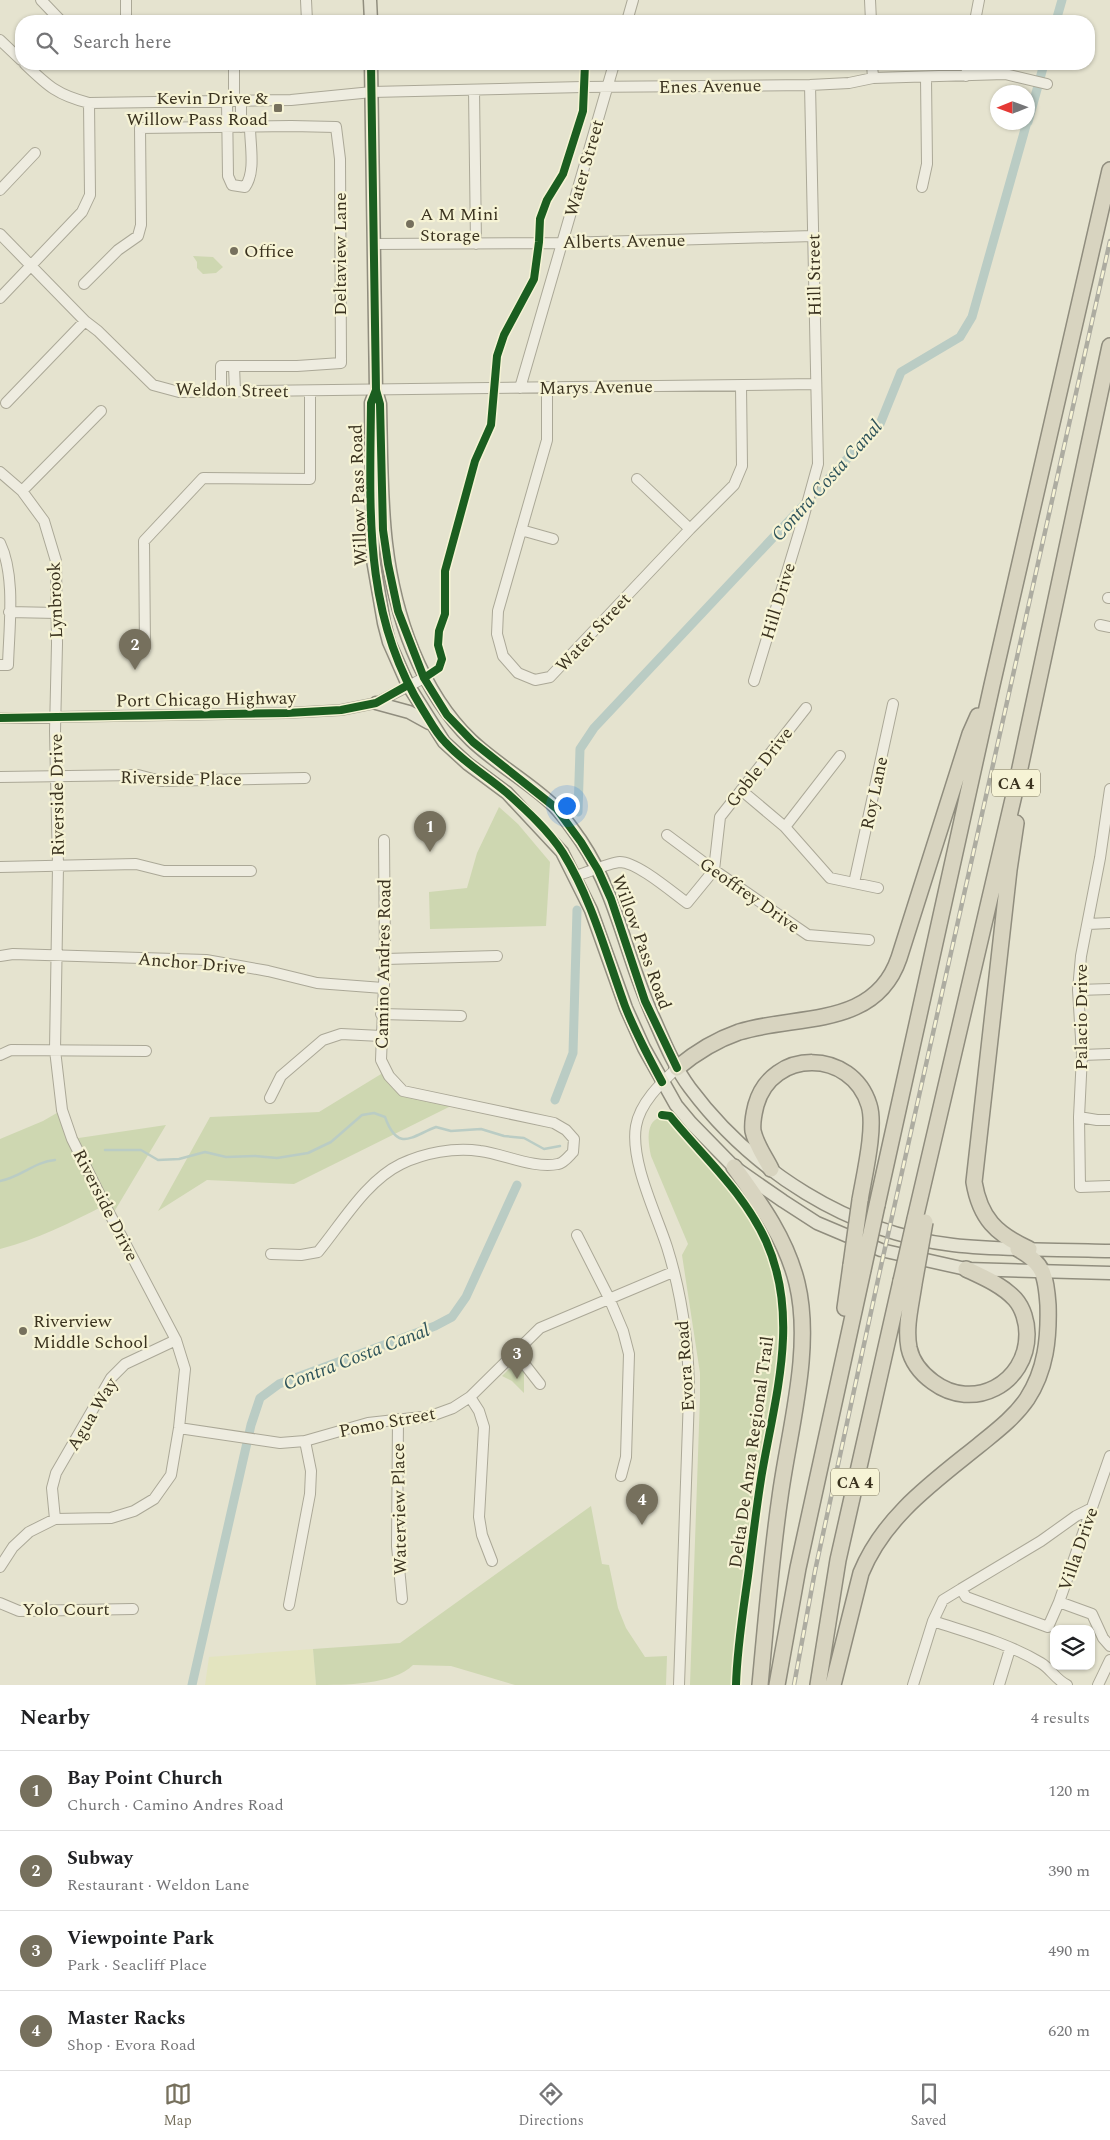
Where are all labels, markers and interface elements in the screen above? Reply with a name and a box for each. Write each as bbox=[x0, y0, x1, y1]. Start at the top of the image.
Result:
search box bbox=[15, 15, 1095, 70]
text: Search here bbox=[73, 28, 172, 57]
icon: search bbox=[33, 29, 61, 57]
street label: Enes Avenue bbox=[658, 72, 762, 101]
place label: Kevin Drive & Willow Pass Road bbox=[126, 85, 268, 133]
north arrow bbox=[990, 85, 1035, 130]
marker: Kevin Drive & Willow Pass Road bbox=[272, 102, 284, 114]
street label: Water Street bbox=[558, 116, 611, 220]
street label: Deltaview Lane bbox=[327, 192, 354, 316]
place label: A M Mini Storage bbox=[420, 201, 499, 249]
marker: A M Mini Storage bbox=[404, 218, 416, 230]
street label: Alberts Avenue bbox=[562, 227, 686, 256]
street label: Hill Street bbox=[800, 233, 829, 316]
place label: Office bbox=[244, 238, 294, 265]
marker: Office bbox=[228, 245, 240, 257]
street label: Marys Avenue bbox=[539, 373, 653, 402]
street label: Weldon Street bbox=[175, 376, 289, 405]
water label: Contra Costa Canal bbox=[765, 414, 890, 548]
street label: Willow Pass Road bbox=[343, 424, 374, 566]
street label: Hill Drive bbox=[754, 559, 803, 643]
street label: Lynbrook bbox=[41, 561, 70, 639]
street label: Water Street bbox=[549, 587, 637, 678]
pin: 2 bbox=[119, 629, 151, 670]
street label: Port Chicago Highway bbox=[116, 684, 298, 715]
street label: Goble Drive bbox=[719, 721, 800, 813]
street label: Riverside Drive bbox=[43, 733, 72, 857]
street label: Roy Lane bbox=[854, 754, 895, 832]
street label: Riverside Place bbox=[120, 764, 242, 793]
road number: CA 4 bbox=[992, 770, 1040, 796]
your location bbox=[554, 793, 580, 819]
pin: 1 bbox=[414, 811, 446, 852]
street label: Geoffrey Drive bbox=[694, 851, 806, 940]
street label: Willow Pass Road bbox=[605, 871, 678, 1013]
street label: Camino Andres Road bbox=[369, 879, 398, 1049]
street label: Anchor Drive bbox=[137, 945, 247, 982]
street label: Palacio Drive bbox=[1068, 964, 1095, 1070]
street label: Riverside Drive bbox=[66, 1144, 145, 1266]
place label: Riverview Middle School bbox=[33, 1308, 148, 1356]
water label: Contra Costa Canal bbox=[279, 1316, 434, 1399]
street label: Evora Road bbox=[669, 1319, 702, 1412]
marker: Riverview Middle School bbox=[17, 1325, 29, 1337]
street label: Delta De Anza Regional Trail bbox=[722, 1334, 781, 1570]
pin: 3 bbox=[501, 1338, 533, 1379]
street label: Agua Way bbox=[60, 1371, 126, 1456]
street label: Pomo Street bbox=[337, 1400, 438, 1445]
street label: Waterview Place bbox=[385, 1443, 414, 1575]
road number: CA 4 bbox=[831, 1468, 879, 1495]
pin: 4 bbox=[626, 1484, 658, 1525]
street label: Villa Drive bbox=[1052, 1504, 1105, 1595]
street label: Yolo Court bbox=[22, 1596, 110, 1623]
map controls bbox=[1050, 1625, 1095, 1670]
button: layers bbox=[1050, 1625, 1095, 1670]
text: Nearby bbox=[20, 1702, 90, 1734]
text: 4 results bbox=[1031, 1706, 1090, 1730]
text: Bay Point Church bbox=[67, 1764, 223, 1793]
text: 1 bbox=[32, 1779, 40, 1803]
text: 120 m bbox=[1048, 1779, 1090, 1803]
text: Church · Camino Andres Road bbox=[67, 1793, 284, 1817]
text: Subway bbox=[67, 1844, 133, 1873]
text: 2 bbox=[32, 1859, 40, 1883]
text: 390 m bbox=[1048, 1859, 1090, 1883]
text: Restaurant · Weldon Lane bbox=[67, 1873, 250, 1897]
text: Viewpointe Park bbox=[67, 1924, 214, 1953]
text: 3 bbox=[32, 1939, 40, 1963]
text: 490 m bbox=[1048, 1939, 1090, 1963]
text: Park · Seacliff Place bbox=[67, 1953, 207, 1977]
text: Master Racks bbox=[67, 2004, 186, 2033]
text: 4 bbox=[32, 2019, 40, 2043]
text: 620 m bbox=[1048, 2019, 1090, 2043]
text: Shop · Evora Road bbox=[67, 2033, 196, 2057]
tab: Map bbox=[163, 2080, 192, 2131]
tab: Directions bbox=[518, 2080, 584, 2131]
tab: Saved bbox=[911, 2080, 947, 2131]

